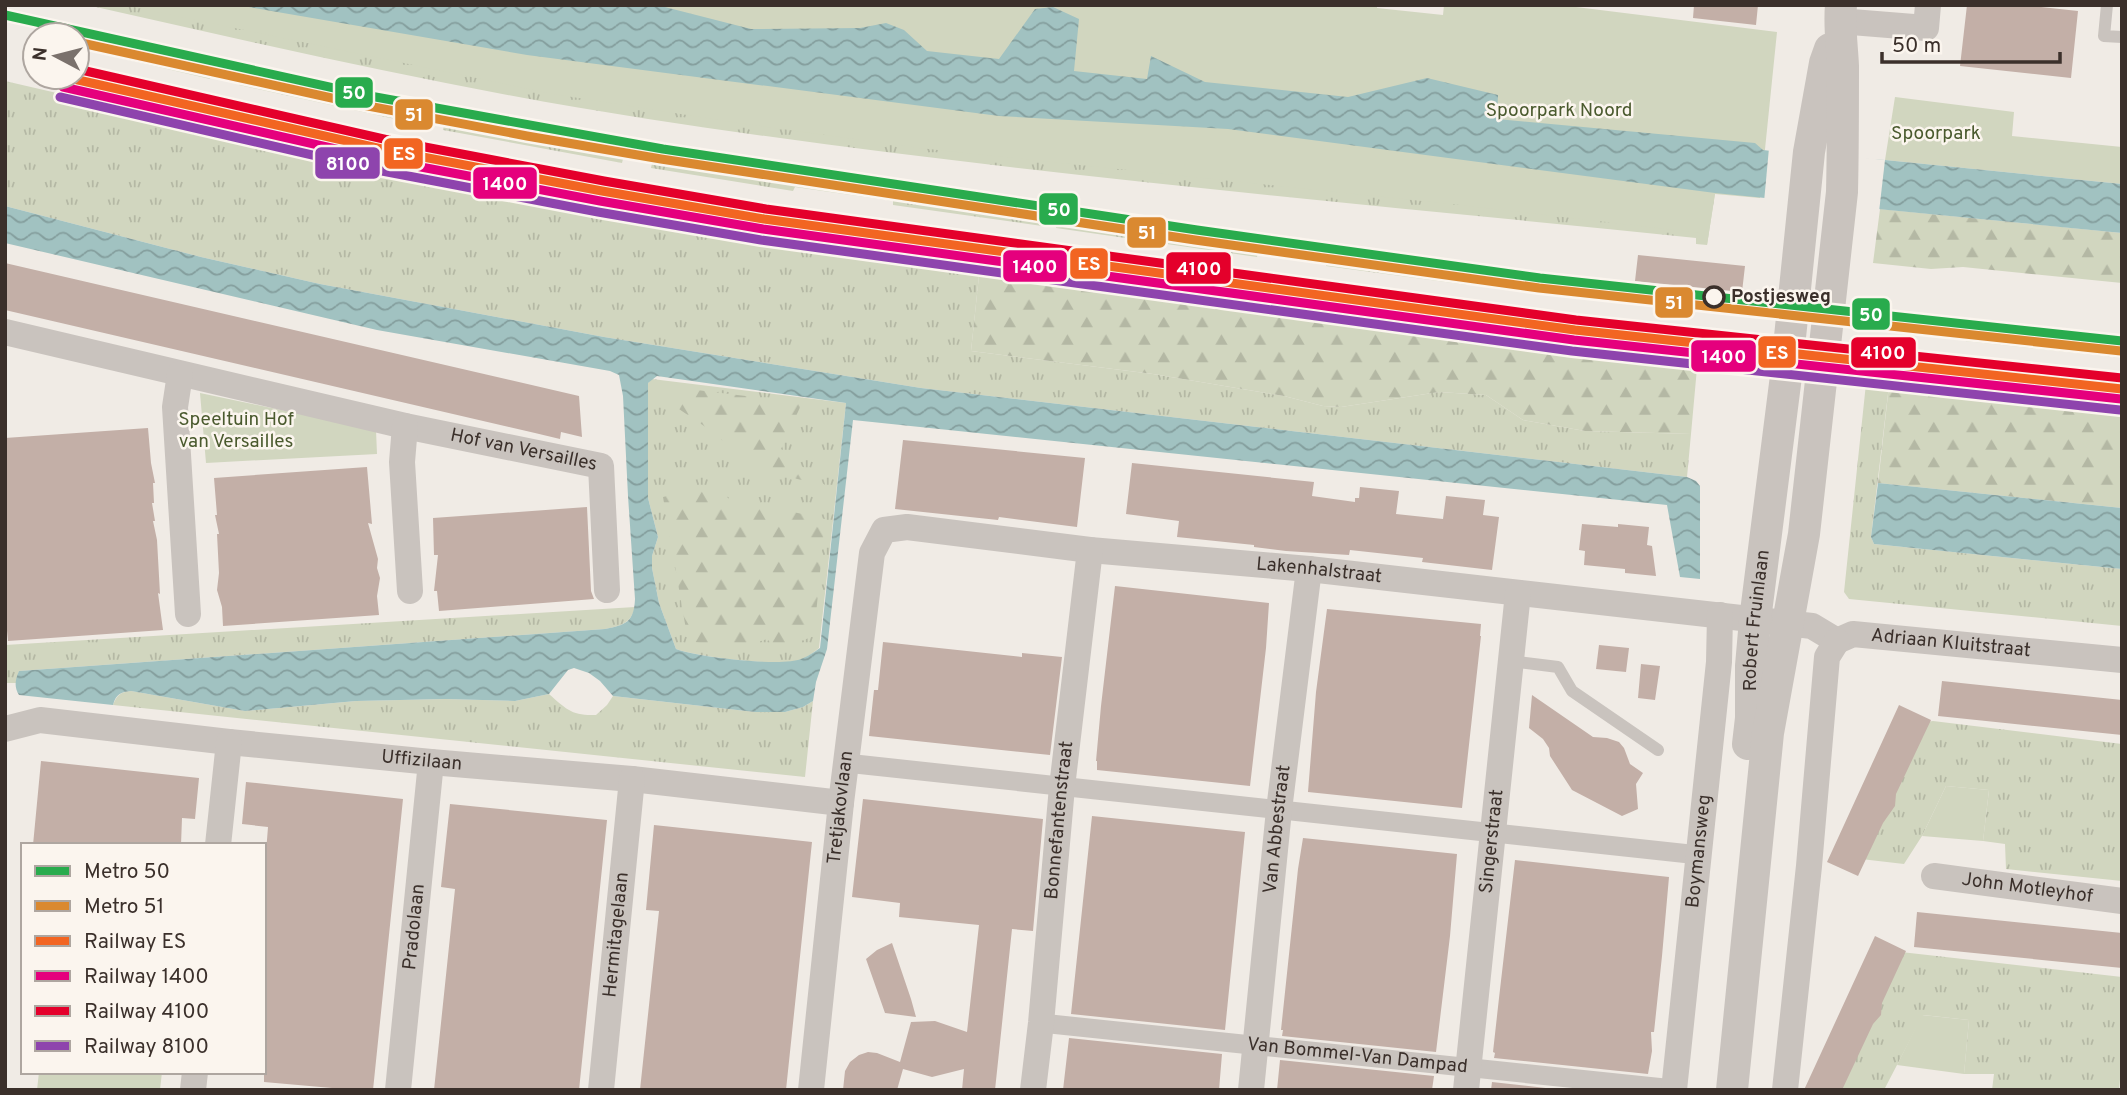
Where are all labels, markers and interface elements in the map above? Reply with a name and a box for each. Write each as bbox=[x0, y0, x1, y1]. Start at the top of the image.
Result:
north arrow bbox=[21, 21, 91, 91]
scale bar bbox=[1882, 21, 2060, 65]
text: 50 m bbox=[1892, 33, 1941, 60]
text: N bbox=[28, 46, 54, 62]
line badge: 50 bbox=[334, 76, 374, 109]
text: 50 bbox=[342, 82, 366, 106]
line badge: 51 bbox=[394, 98, 434, 131]
park label: Spoorpark Noord bbox=[1486, 99, 1632, 123]
text: 51 bbox=[404, 104, 424, 128]
park label: Spoorpark bbox=[1891, 122, 1981, 146]
line badge: ES bbox=[383, 137, 424, 170]
text: ES bbox=[392, 143, 416, 167]
line badge: 8100 bbox=[314, 146, 381, 180]
text: 8100 bbox=[326, 153, 370, 177]
line badge: 1400 bbox=[472, 166, 538, 200]
text: 1400 bbox=[483, 173, 527, 197]
line badge: 50 bbox=[1038, 192, 1079, 226]
text: 50 bbox=[1047, 199, 1071, 223]
line badge: 51 bbox=[1126, 216, 1167, 249]
text: 51 bbox=[1137, 222, 1157, 246]
line badge: ES bbox=[1069, 247, 1109, 280]
line badge: 1400 bbox=[1002, 249, 1068, 283]
line badge: 4100 bbox=[1165, 251, 1232, 285]
text: ES bbox=[1077, 253, 1101, 277]
text: 1400 bbox=[1013, 256, 1057, 280]
text: 4100 bbox=[1177, 258, 1221, 282]
place label: Postjesweg bbox=[1731, 285, 1831, 309]
line badge: 51 bbox=[1654, 286, 1694, 319]
marker: Postjesweg bbox=[1703, 286, 1725, 308]
text: 51 bbox=[1664, 292, 1684, 316]
line badge: 50 bbox=[1851, 297, 1891, 331]
text: 50 bbox=[1859, 304, 1883, 328]
line badge: ES bbox=[1757, 335, 1797, 369]
line badge: 4100 bbox=[1850, 336, 1917, 369]
line badge: 1400 bbox=[1690, 339, 1757, 373]
text: ES bbox=[1765, 342, 1789, 366]
text: 4100 bbox=[1861, 342, 1905, 366]
text: 1400 bbox=[1702, 346, 1746, 370]
park label: Speeltuin Hof van Versailles bbox=[178, 408, 295, 454]
street label: Hof van Versailles bbox=[448, 424, 599, 477]
street label: Robert Fruinlaan bbox=[1739, 548, 1776, 691]
street label: Lakenhalstraat bbox=[1255, 552, 1383, 589]
street label: Adriaan Kluitstraat bbox=[1870, 624, 2032, 663]
street label: Bonnefantenstraat bbox=[1040, 740, 1079, 901]
street label: Uffizilaan bbox=[380, 745, 463, 777]
street label: Tretjakovlaan bbox=[823, 749, 859, 866]
street label: Van Abbestraat bbox=[1259, 763, 1297, 895]
street label: Singerstraat bbox=[1475, 788, 1509, 895]
street label: Boymansweg bbox=[1681, 793, 1717, 909]
legend bbox=[21, 843, 266, 1074]
text: Metro 50 bbox=[84, 859, 170, 886]
street label: John Motleyhof bbox=[1960, 868, 2095, 909]
street label: Hermitagelaan bbox=[598, 871, 635, 999]
street label: Pradolaan bbox=[398, 883, 431, 971]
text: Metro 51 bbox=[84, 894, 164, 921]
text: Railway ES bbox=[84, 929, 186, 956]
text: Railway 1400 bbox=[84, 964, 209, 991]
text: Railway 4100 bbox=[84, 999, 209, 1026]
street label: Van Bommel-Van Dampad bbox=[1246, 1033, 1469, 1079]
text: Railway 8100 bbox=[84, 1034, 209, 1061]

